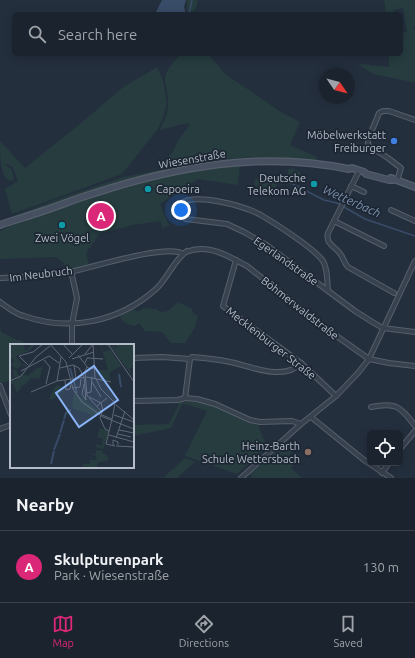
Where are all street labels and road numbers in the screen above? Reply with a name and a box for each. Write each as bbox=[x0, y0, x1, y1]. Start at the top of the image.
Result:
street label: Wiesenstraße bbox=[158, 147, 226, 171]
street label: Egerlandstraße bbox=[252, 234, 320, 288]
street label: Im Neubruch bbox=[9, 264, 73, 284]
street label: Böhmerwaldstraße bbox=[259, 274, 341, 342]
street label: Mecklenburger Straße bbox=[224, 304, 318, 382]

